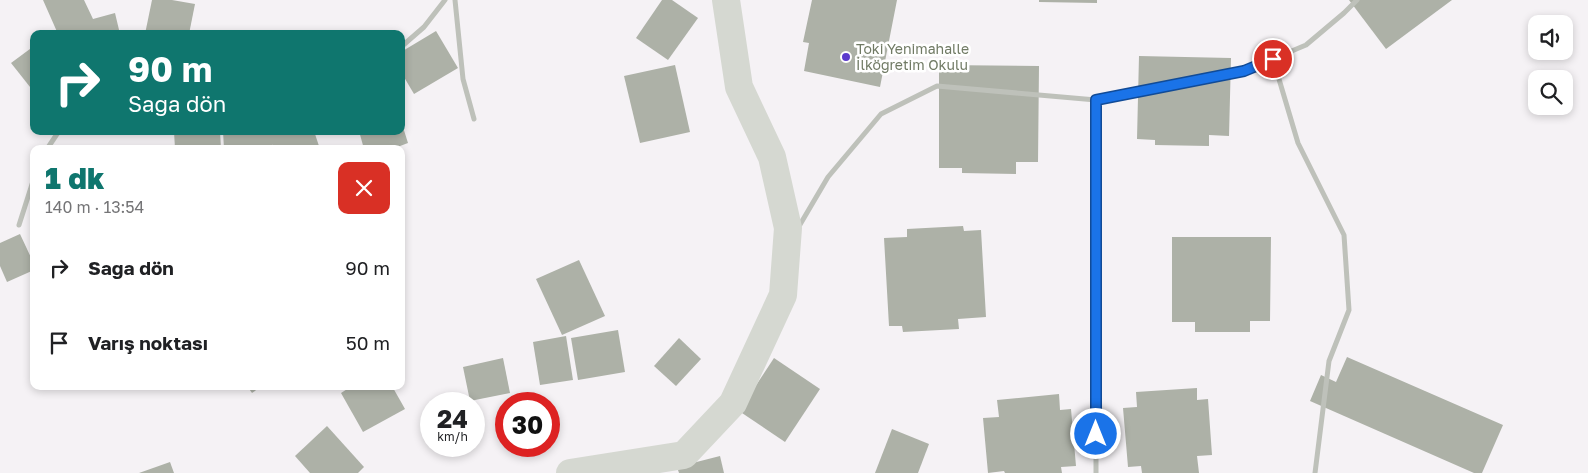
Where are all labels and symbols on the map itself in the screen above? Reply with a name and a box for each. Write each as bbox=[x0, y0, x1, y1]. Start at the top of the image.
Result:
pin bbox=[1252, 38, 1294, 80]
place label: Toki Yenimahalle İlköğretim Okulu bbox=[856, 40, 969, 73]
marker: Toki Yenimahalle İlköğretim Okulu bbox=[840, 51, 852, 63]
speed limit sign: 30 bbox=[495, 392, 560, 457]
position arrow bbox=[1069, 407, 1121, 459]

